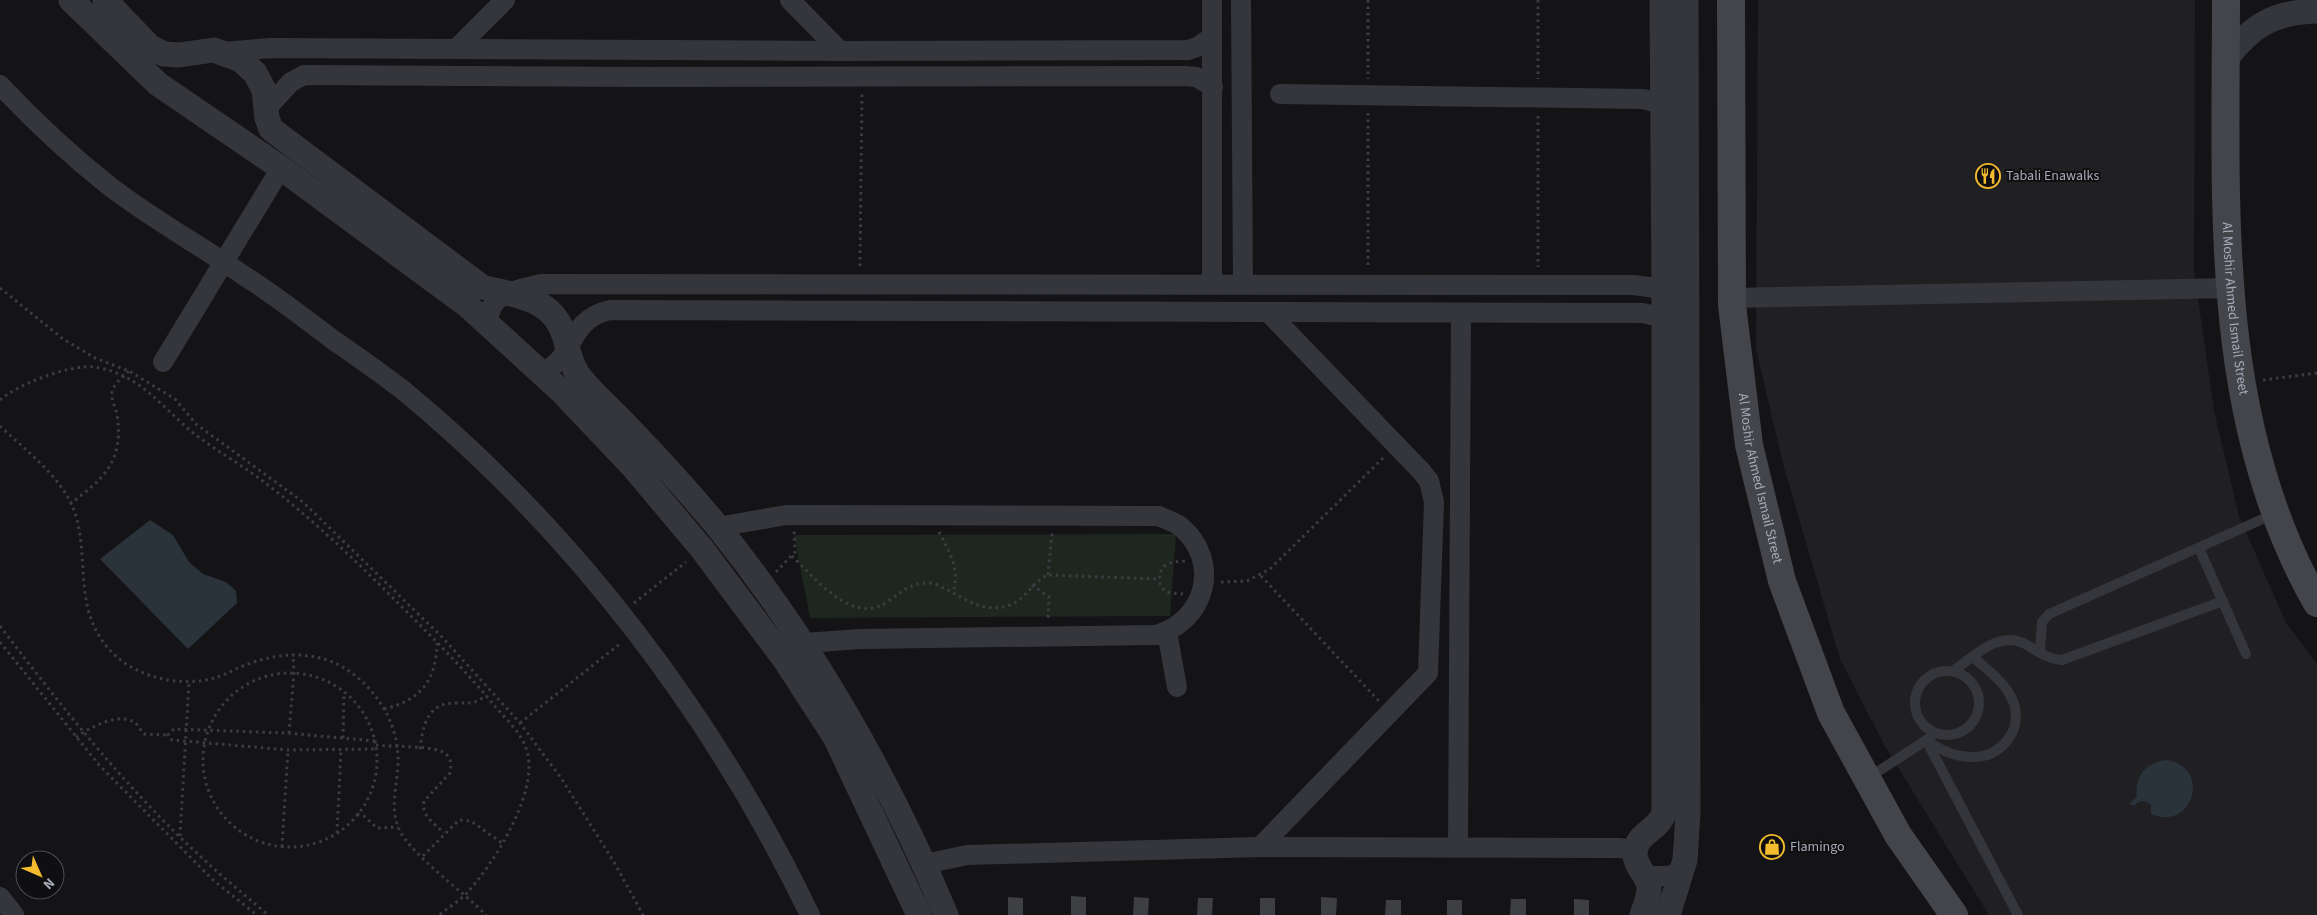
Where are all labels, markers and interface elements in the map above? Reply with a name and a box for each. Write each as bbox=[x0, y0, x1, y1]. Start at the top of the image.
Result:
restaurant icon: Tabali Enawalks bbox=[1975, 163, 2001, 189]
place label: Tabali Enawalks bbox=[2006, 166, 2100, 186]
street label: Al Moshir Ahmed Ismail Street bbox=[2217, 222, 2254, 397]
street label: Al Moshir Ahmed Ismail Street bbox=[1733, 392, 1788, 566]
shop icon: Flamingo bbox=[1759, 834, 1785, 860]
place label: Flamingo bbox=[1790, 837, 1845, 857]
north arrow bbox=[15, 850, 65, 900]
text: N bbox=[38, 873, 59, 894]

